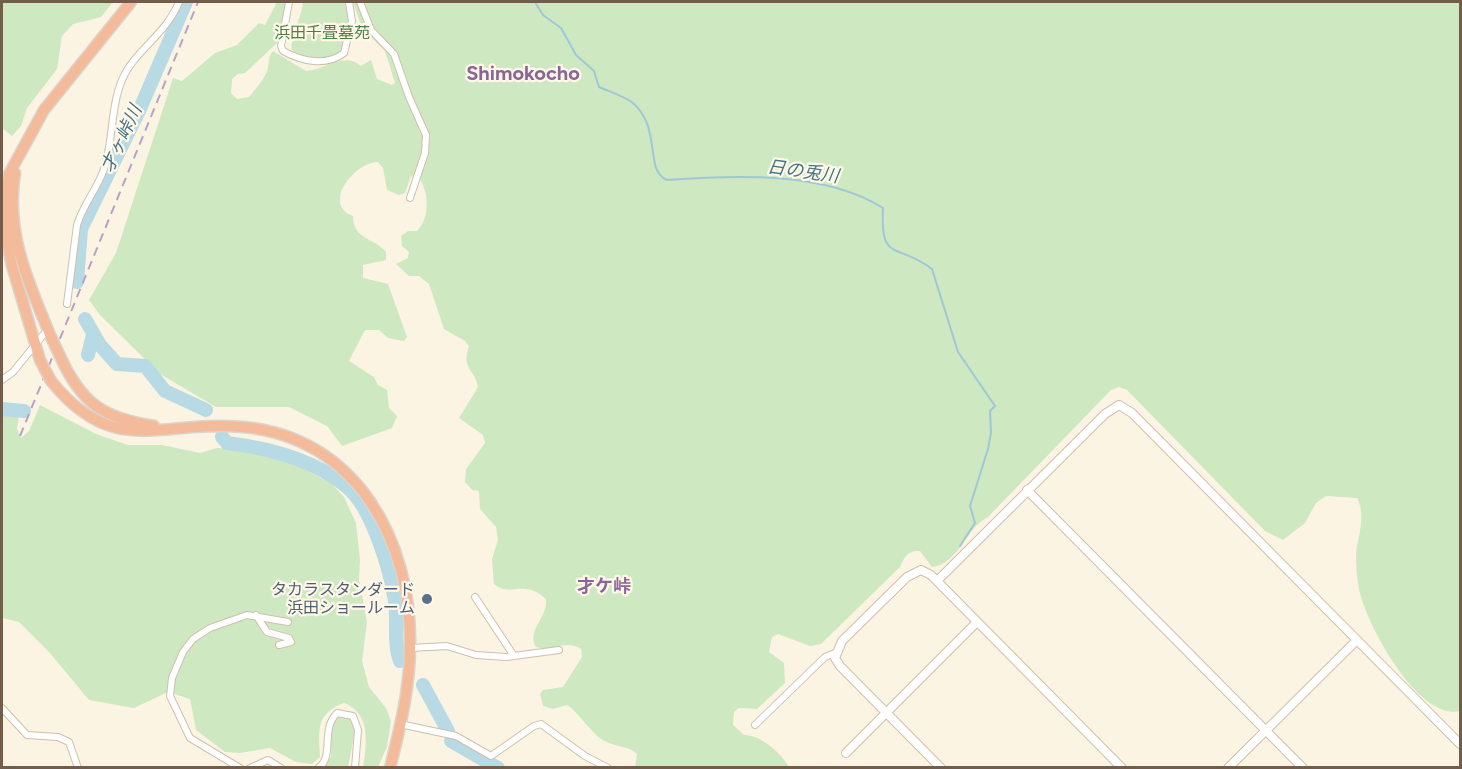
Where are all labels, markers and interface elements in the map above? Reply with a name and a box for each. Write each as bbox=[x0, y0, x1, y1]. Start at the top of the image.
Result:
park label: 浜田千畳墓苑 bbox=[274, 23, 370, 43]
district label: Shimokocho bbox=[466, 62, 580, 86]
water label: 才ヶ峠川 bbox=[97, 102, 147, 176]
water label: 日の兎川 bbox=[766, 156, 840, 188]
district label: 才ケ峠 bbox=[577, 576, 631, 598]
place label: タカラスタンダード 浜田ショールーム bbox=[271, 580, 415, 618]
marker: タカラスタンダード 浜田ショールーム bbox=[420, 592, 434, 606]

